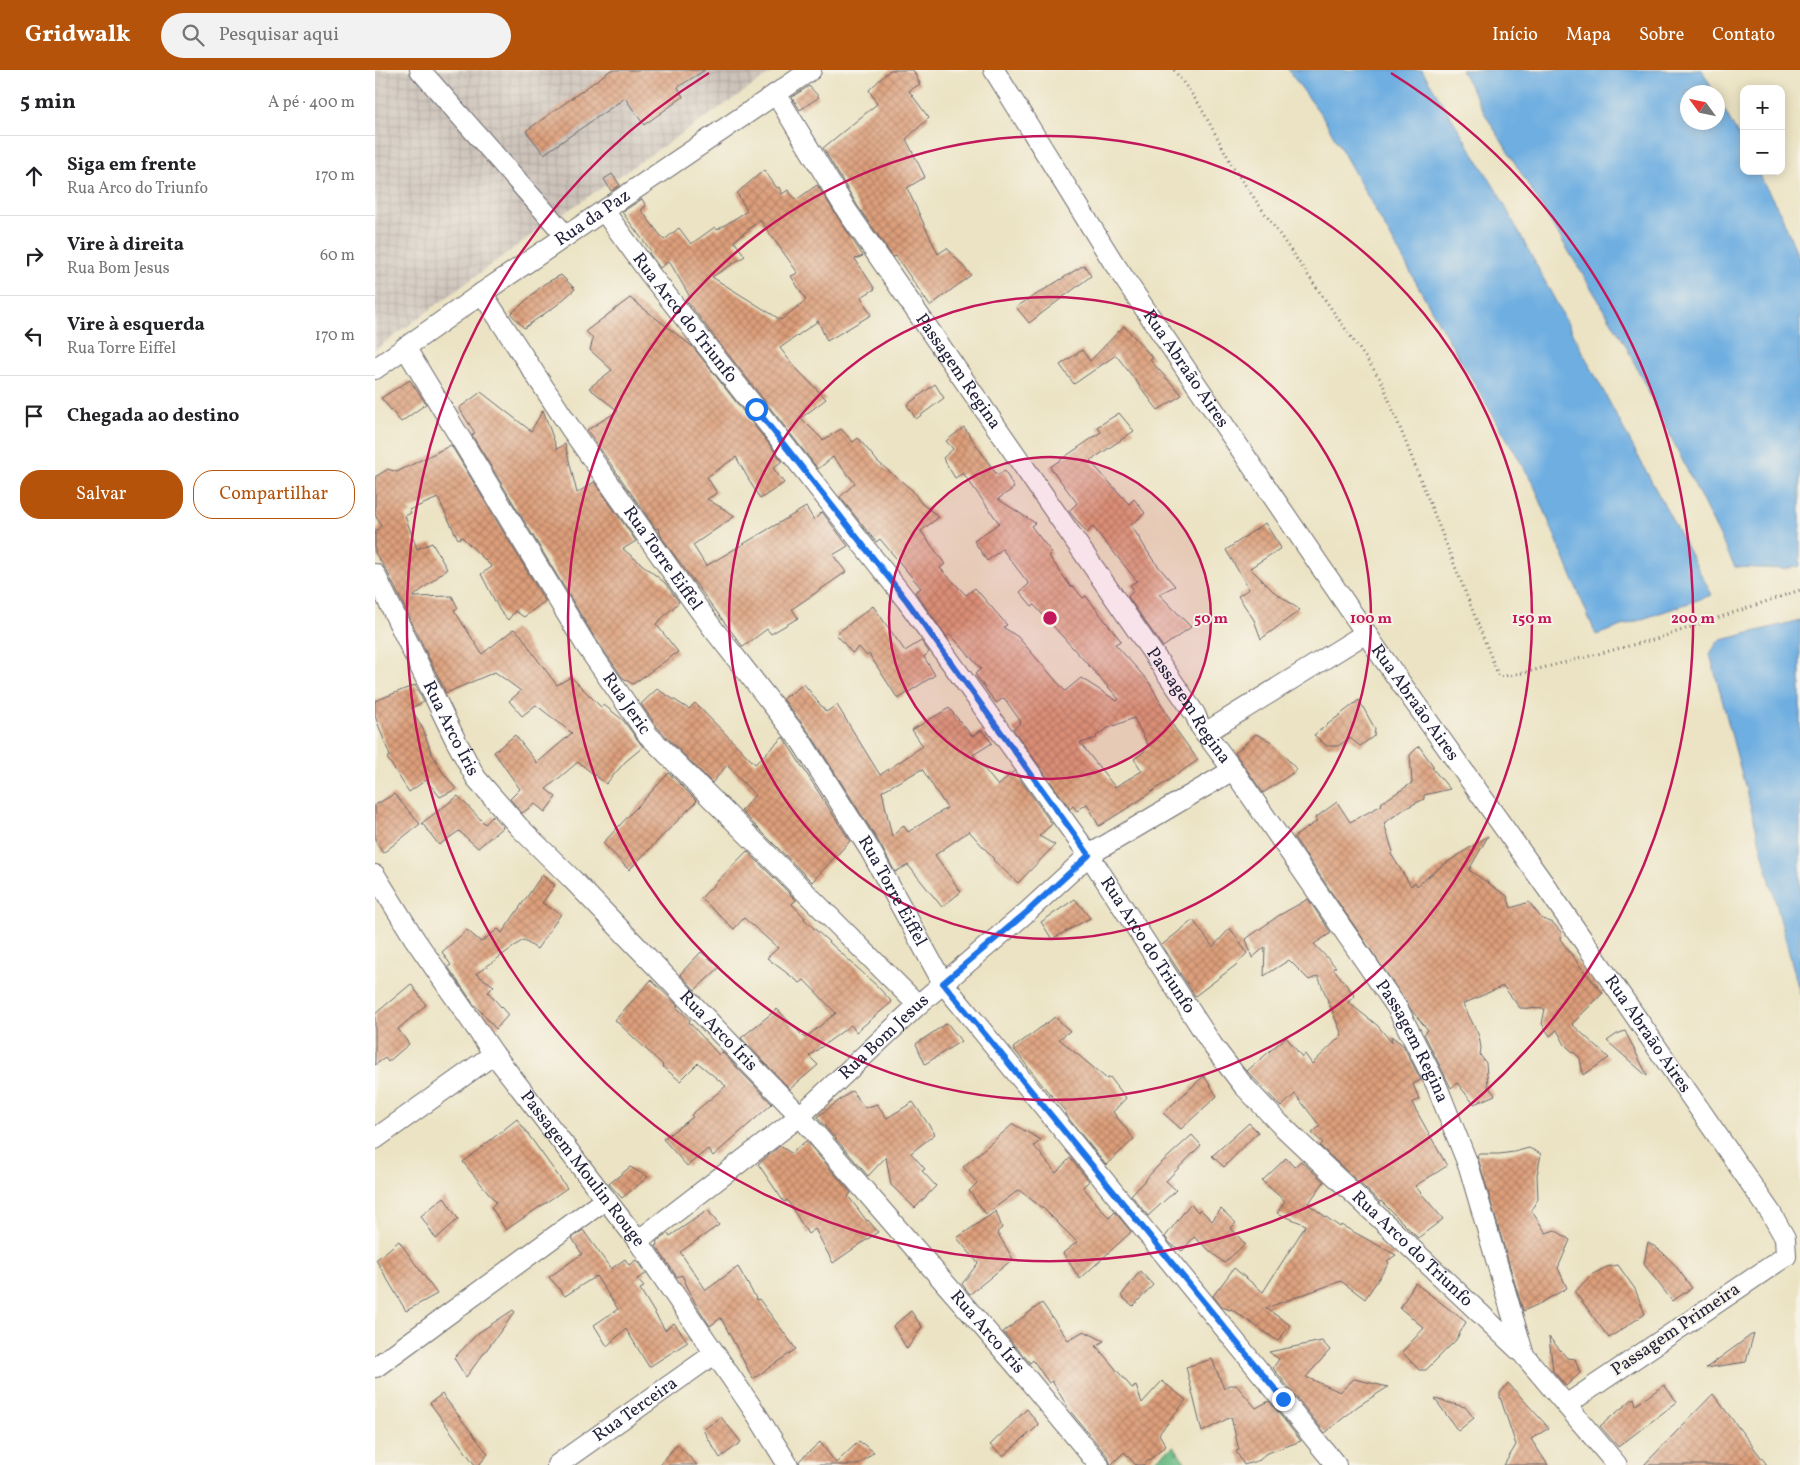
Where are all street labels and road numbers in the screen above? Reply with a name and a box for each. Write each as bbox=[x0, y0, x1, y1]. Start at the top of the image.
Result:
street label: Rua da Paz bbox=[550, 183, 635, 252]
street label: Rua Arco do Triunfo bbox=[626, 248, 743, 388]
street label: Rua Abraão Aires bbox=[1136, 305, 1235, 433]
street label: Passagem Regina bbox=[909, 308, 1007, 435]
street label: Rua Torre Eiffel bbox=[617, 501, 708, 616]
street label: Rua Abraão Aires bbox=[1365, 639, 1465, 766]
street label: Passagem Regina bbox=[1140, 642, 1237, 769]
street label: Rua Jeric bbox=[596, 668, 657, 740]
street label: Rua Arco Íris bbox=[416, 677, 485, 781]
street label: Rua Torre Eiffel bbox=[852, 831, 933, 951]
street label: Rua Arco do Triunfo bbox=[1094, 872, 1201, 1019]
street label: Rua Abraão Aires bbox=[1598, 970, 1697, 1098]
street label: Passagem Regina bbox=[1369, 975, 1455, 1106]
street label: Rua Arco Íris bbox=[673, 985, 763, 1077]
street label: Rua Bom Jesus bbox=[833, 988, 935, 1086]
street label: Passagem Moulin Rouge bbox=[514, 1085, 651, 1252]
street label: Rua Arco do Triunfo bbox=[1346, 1185, 1478, 1313]
street label: Passagem Primeira bbox=[1606, 1277, 1746, 1383]
street label: Rua Arco Íris bbox=[944, 1285, 1031, 1379]
street label: Rua Terceira bbox=[588, 1371, 683, 1448]

